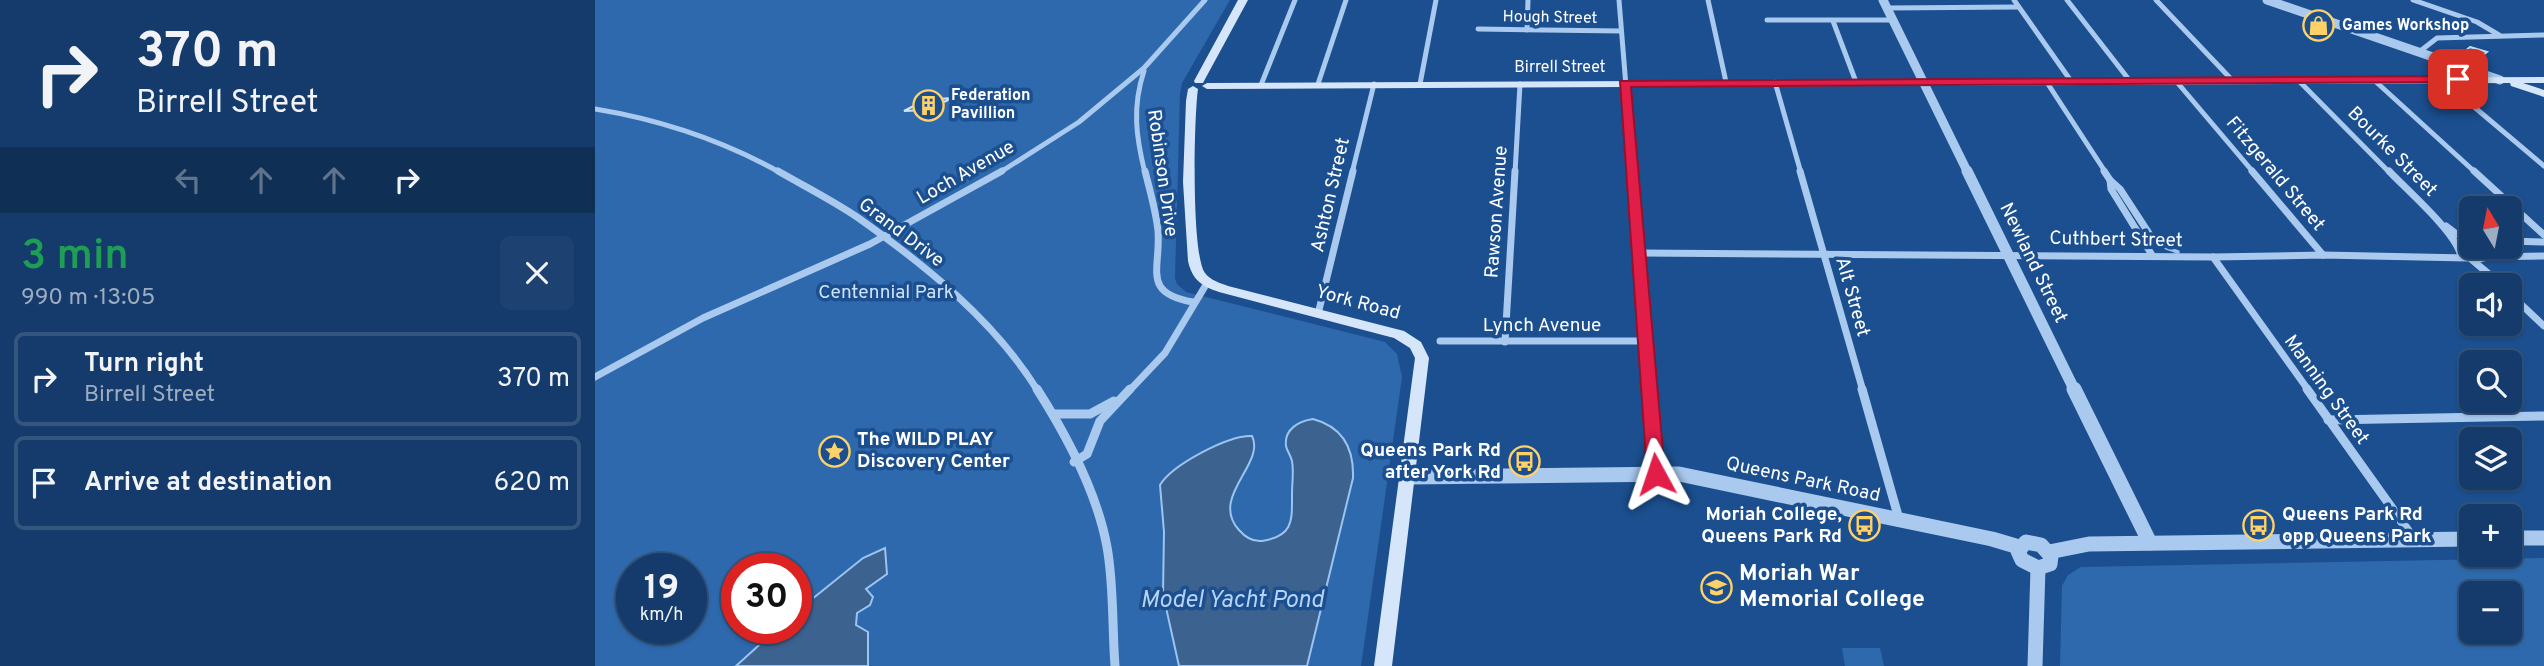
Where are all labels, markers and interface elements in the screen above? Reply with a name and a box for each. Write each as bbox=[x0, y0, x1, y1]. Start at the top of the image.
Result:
street label: Hough Street bbox=[1502, 7, 1598, 29]
shop icon: Games Workshop bbox=[2302, 9, 2336, 43]
place label: Games Workshop bbox=[2342, 16, 2469, 36]
text: 370 m bbox=[136, 23, 278, 85]
icon: right bbox=[21, 28, 112, 119]
pin bbox=[2428, 49, 2488, 109]
street label: Birrell Street bbox=[1514, 58, 1606, 78]
icon: arrive bbox=[2439, 60, 2477, 98]
text: Birrell Street bbox=[136, 84, 319, 124]
place label: Federation Pavillion bbox=[951, 86, 1030, 124]
building icon: Federation Pavillion bbox=[911, 88, 945, 122]
street label: Bourke Street bbox=[2342, 102, 2442, 202]
street label: Robinson Drive bbox=[1141, 108, 1183, 238]
street label: Fitzgerald Street bbox=[2220, 112, 2330, 236]
street label: Loch Avenue bbox=[913, 135, 1019, 211]
street label: Ashton Street bbox=[1306, 135, 1356, 255]
street label: Rawson Avenue bbox=[1480, 145, 1514, 279]
icon: left bbox=[169, 161, 207, 199]
icon: ahead bbox=[242, 161, 280, 199]
icon: ahead bbox=[315, 161, 353, 199]
icon: right bbox=[388, 161, 426, 199]
street label: Grand Drive bbox=[853, 193, 949, 273]
north arrow bbox=[2459, 196, 2522, 259]
map controls bbox=[2459, 196, 2522, 644]
street label: Newland Street bbox=[1994, 199, 2072, 327]
street label: Cuthbert Street bbox=[2049, 227, 2183, 253]
text: 3 min bbox=[21, 231, 129, 284]
button: close bbox=[500, 236, 574, 310]
street label: Alt Street bbox=[1829, 254, 1875, 340]
button: sound bbox=[2459, 273, 2522, 336]
street label: York Road bbox=[1313, 280, 1403, 326]
park label: Centennial Park bbox=[818, 281, 954, 305]
text: 990 m · 13:05 bbox=[21, 284, 155, 313]
street label: Lynch Avenue bbox=[1483, 314, 1601, 338]
street label: Manning Street bbox=[2278, 330, 2374, 450]
text: Turn right bbox=[84, 348, 204, 381]
button: search bbox=[2459, 350, 2522, 413]
icon: right bbox=[25, 360, 63, 398]
text: 370 m bbox=[497, 363, 570, 396]
text: Birrell Street bbox=[84, 381, 215, 410]
button: layers bbox=[2459, 427, 2522, 490]
place label: The WILD PLAY Discovery Center bbox=[857, 428, 1010, 474]
place icon: The WILD PLAY Discovery Center bbox=[817, 434, 851, 468]
position arrow bbox=[1619, 437, 1693, 511]
place label: Queens Park Rd after York Rd bbox=[1360, 439, 1501, 485]
bus stop icon: Queens Park Rd after York Rd bbox=[1507, 445, 1541, 479]
street label: Queens Park Road bbox=[1724, 452, 1882, 508]
icon: arrive bbox=[25, 464, 63, 502]
text: Arrive at destination bbox=[84, 467, 332, 500]
text: 620 m bbox=[494, 467, 570, 500]
place label: Moriah College, Queens Park Rd bbox=[1701, 503, 1842, 549]
place label: Queens Park Rd opp Queens Park bbox=[2282, 503, 2432, 549]
button: + bbox=[2459, 504, 2522, 567]
bus stop icon: Moriah College, Queens Park Rd bbox=[1848, 509, 1882, 543]
bus stop icon: Queens Park Rd opp Queens Park bbox=[2242, 509, 2276, 543]
speed limit sign: 30 bbox=[721, 553, 812, 644]
place label: Moriah War Memorial College bbox=[1739, 560, 1925, 615]
text: 19 bbox=[644, 567, 679, 611]
school or university icon: Moriah War Memorial College bbox=[1699, 570, 1733, 604]
button: − bbox=[2459, 581, 2522, 644]
water label: Model Yacht Pond bbox=[1140, 586, 1326, 616]
text: km/h bbox=[640, 604, 683, 627]

